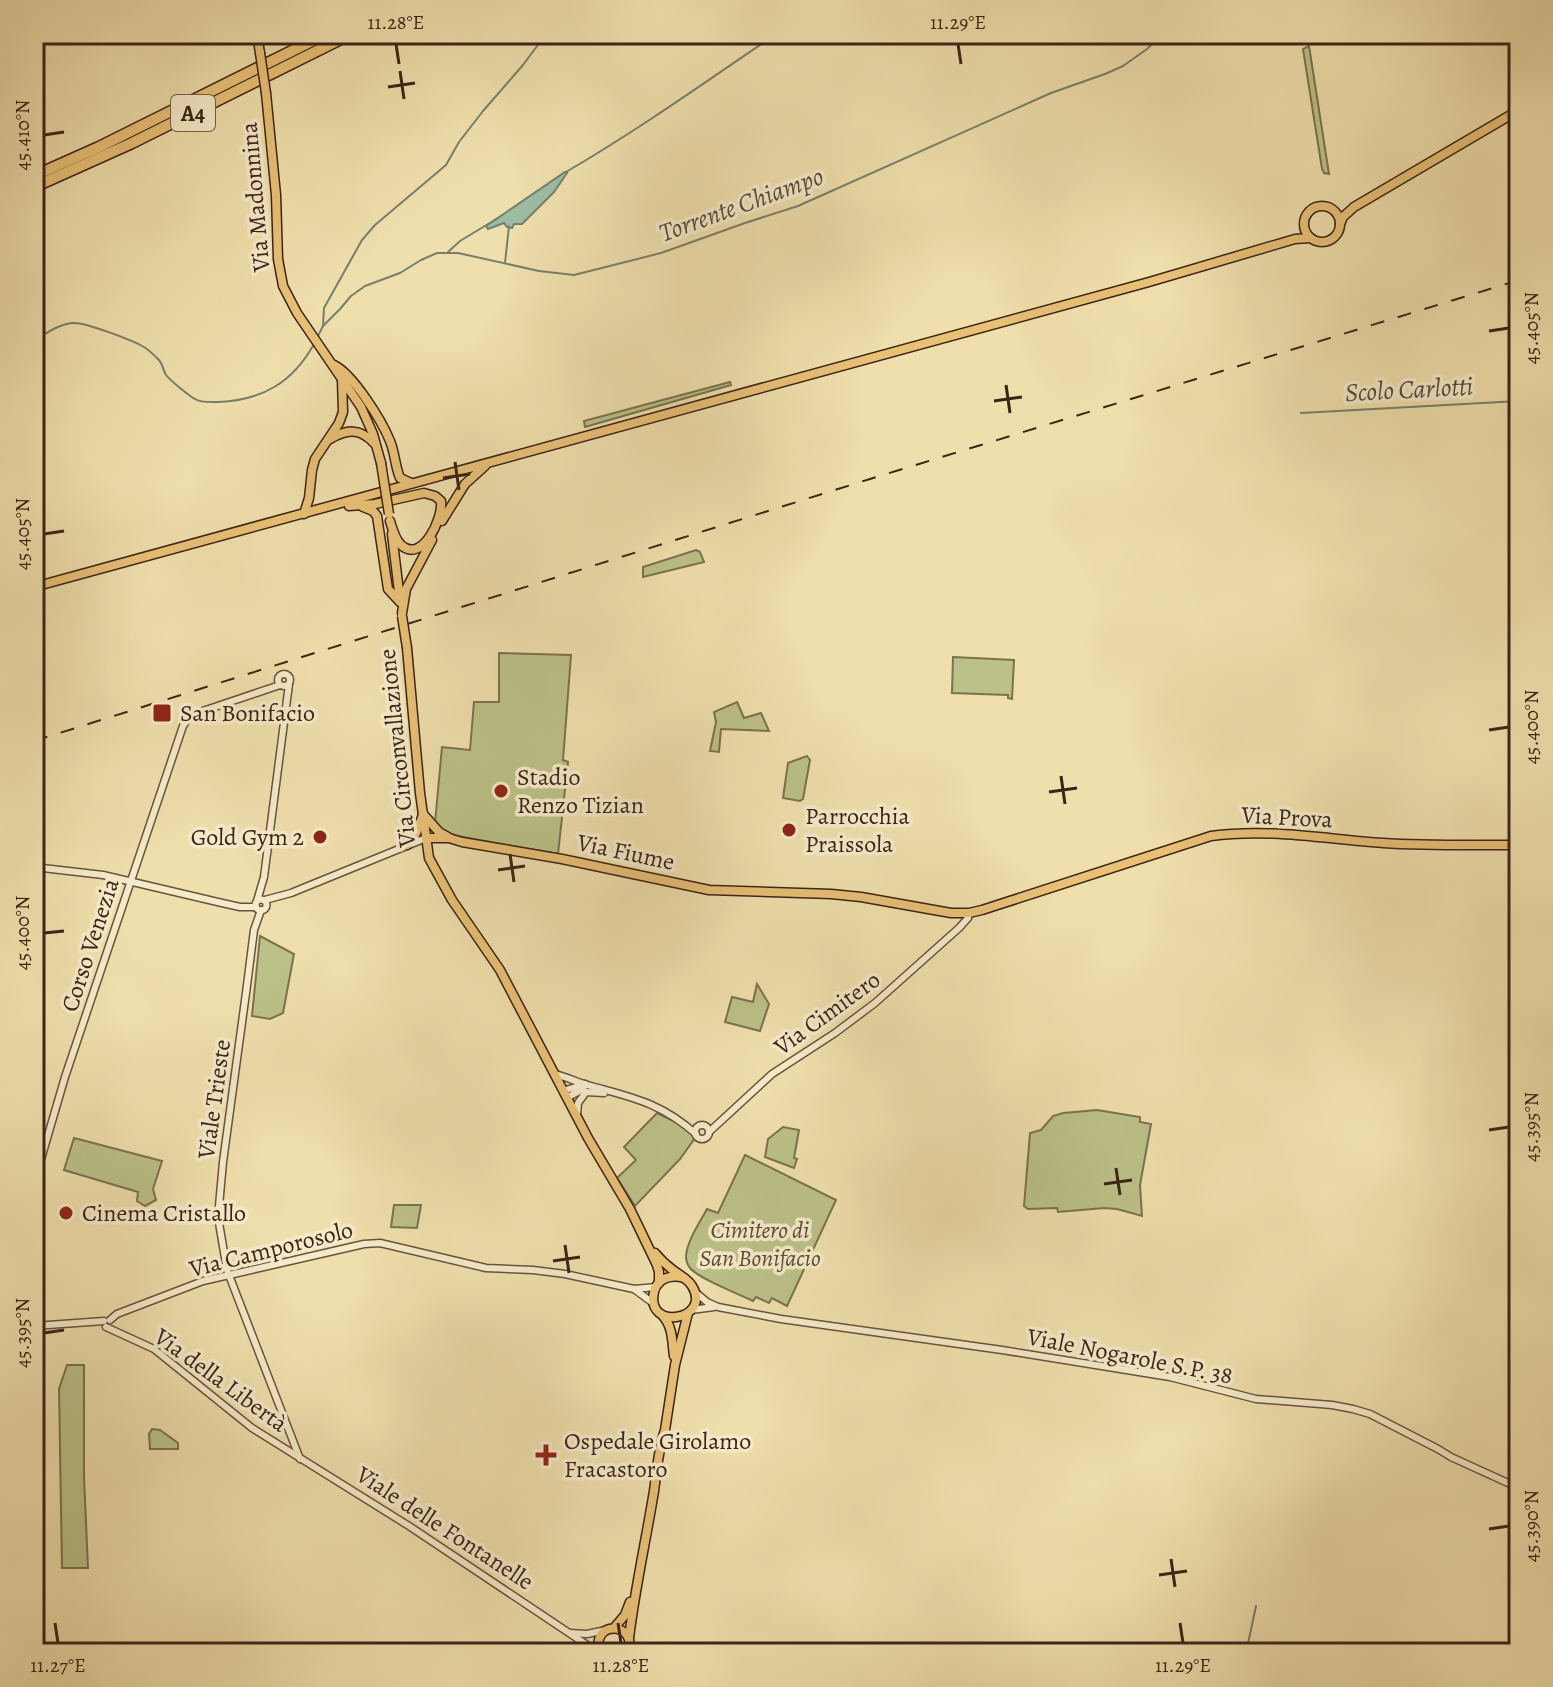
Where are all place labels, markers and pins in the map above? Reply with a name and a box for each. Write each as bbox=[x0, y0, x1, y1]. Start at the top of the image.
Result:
place label: San Bonifacio bbox=[180, 697, 315, 729]
marker: San Bonifacio bbox=[151, 702, 173, 724]
place label: Stadio Renzo Tizian bbox=[517, 761, 644, 821]
marker: Stadio Renzo Tizian bbox=[492, 782, 510, 800]
place label: Parrocchia Praissola bbox=[805, 800, 911, 860]
place label: Gold Gym 2 bbox=[191, 821, 304, 853]
marker: Parrocchia Praissola bbox=[780, 821, 798, 839]
marker: Gold Gym 2 bbox=[311, 828, 329, 846]
place label: Cinema Cristallo bbox=[82, 1197, 246, 1229]
marker: Cinema Cristallo bbox=[57, 1204, 75, 1222]
place label: Ospedale Girolamo Fracastoro bbox=[564, 1425, 751, 1485]
marker: Ospedale Girolamo Fracastoro bbox=[535, 1444, 557, 1466]

